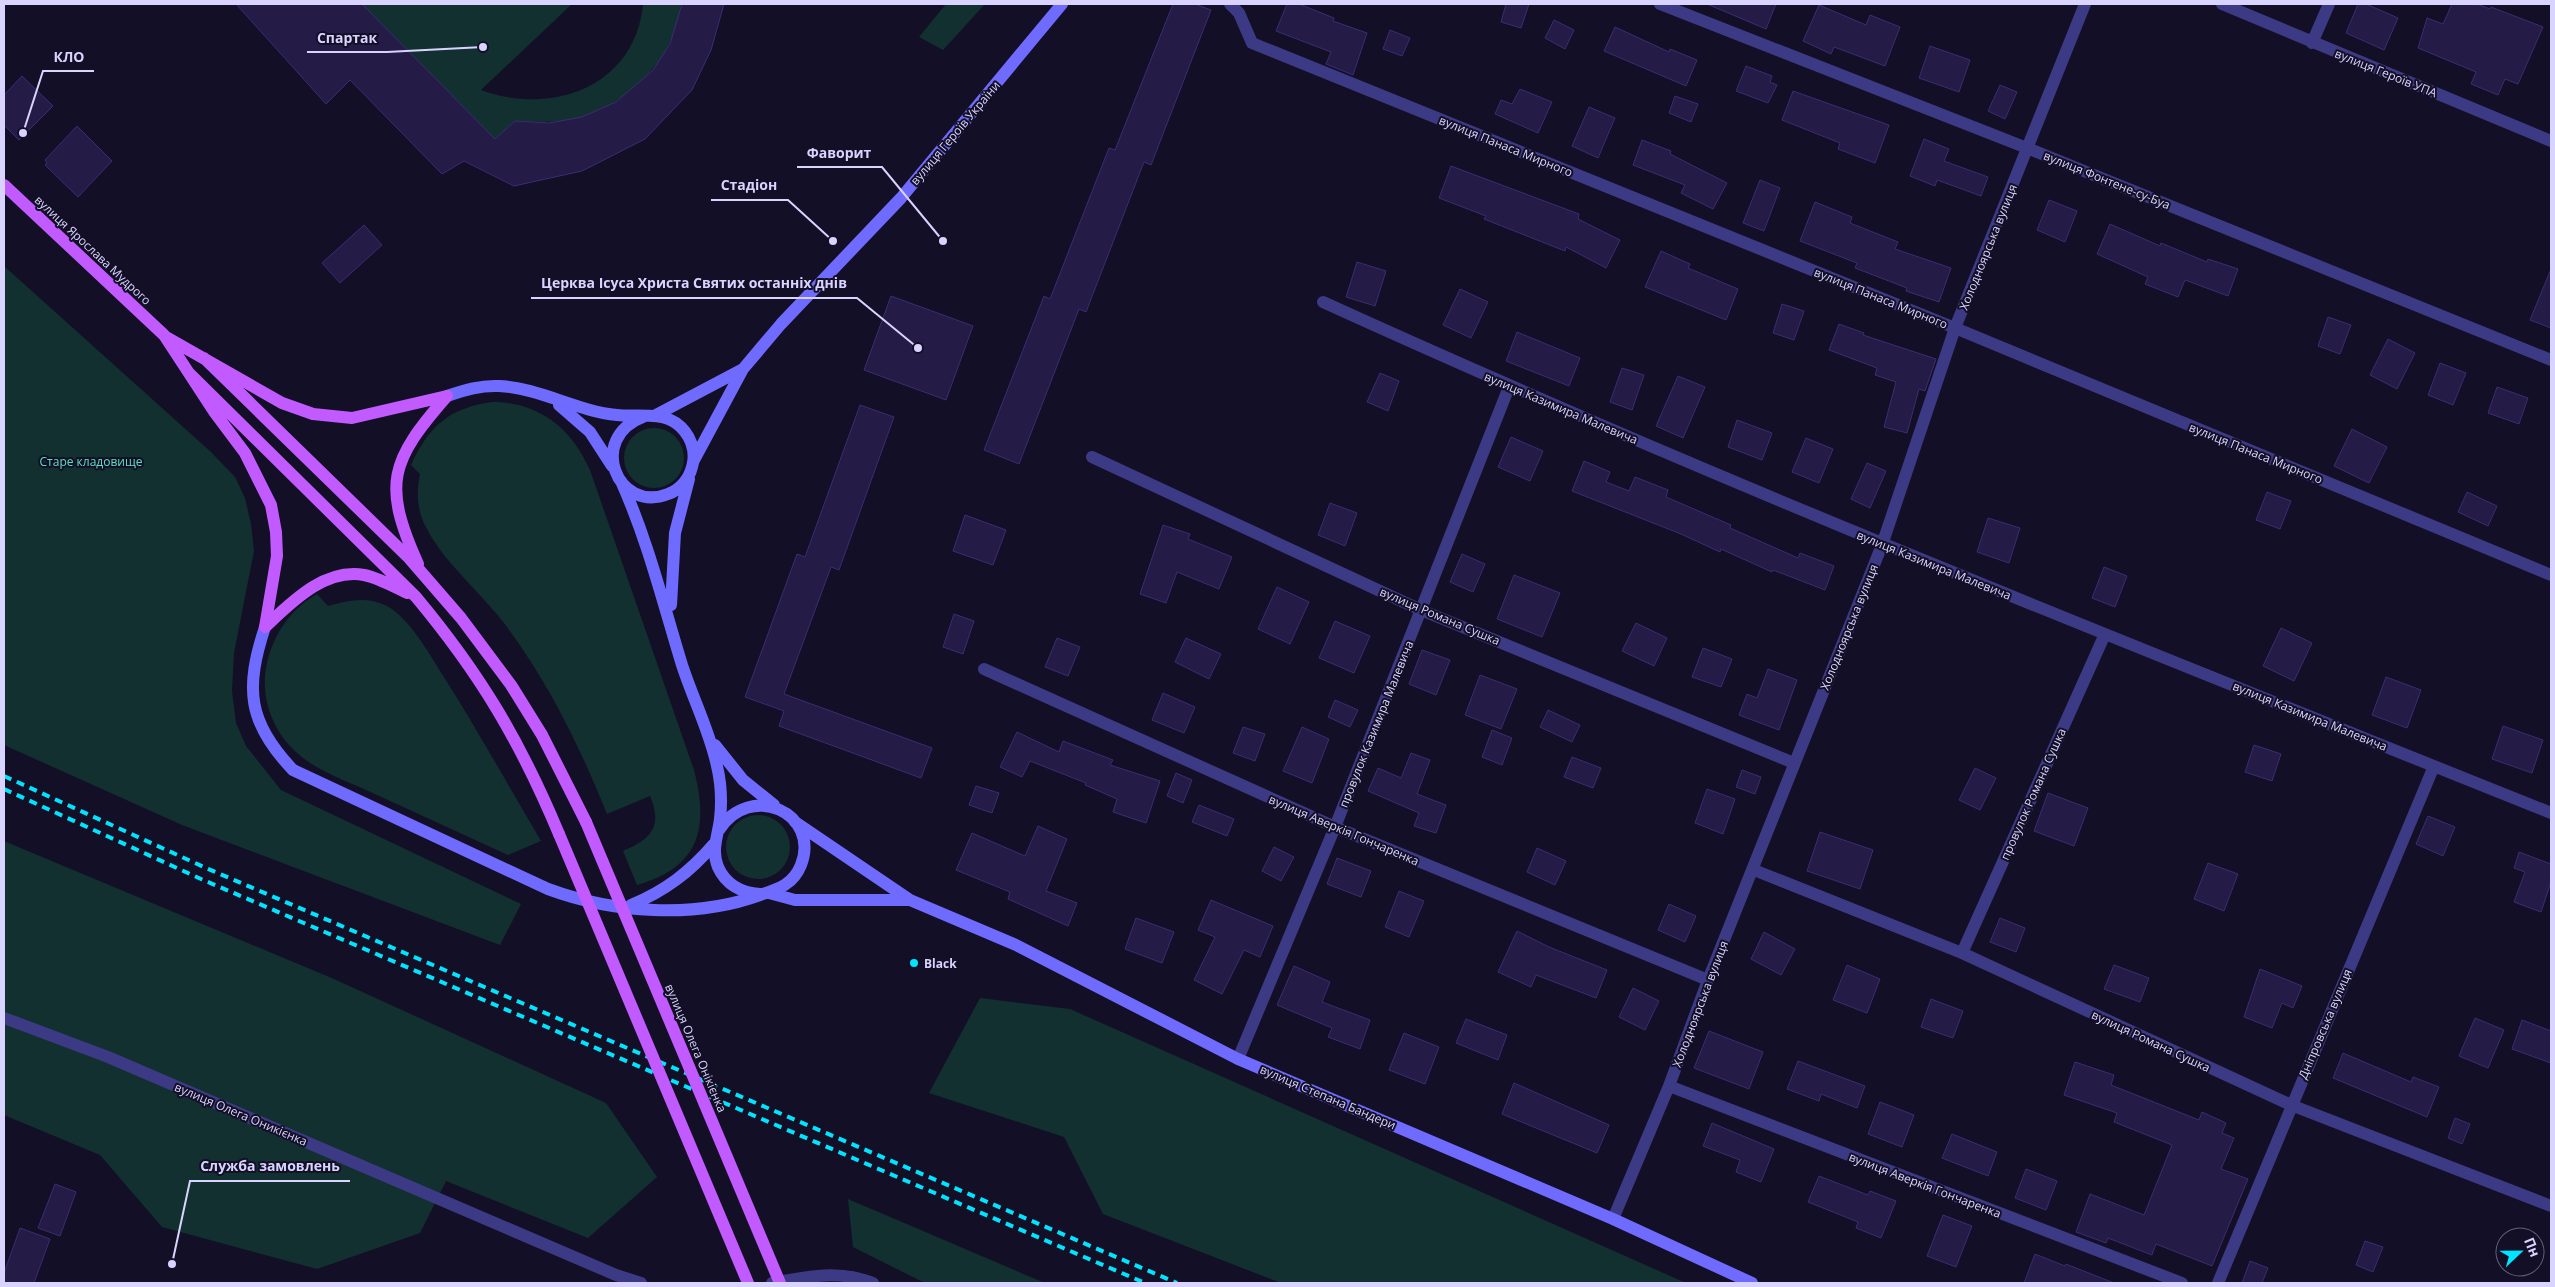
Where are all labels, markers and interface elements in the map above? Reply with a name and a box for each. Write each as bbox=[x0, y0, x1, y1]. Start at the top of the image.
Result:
callout: Спартак bbox=[307, 23, 387, 52]
text: Спартак bbox=[317, 28, 377, 47]
callout: КЛО bbox=[43, 42, 94, 71]
street label: вулиця Героїв УПА bbox=[2332, 45, 2440, 101]
text: КЛО bbox=[54, 47, 84, 66]
street label: вулиця Героїв України bbox=[906, 77, 1004, 189]
street label: вулиця Панаса Мирного bbox=[1437, 111, 1575, 181]
callout: Фаворит bbox=[797, 138, 882, 167]
text: Фаворит bbox=[807, 143, 872, 162]
street label: вулиця Фонтене-су-Буа bbox=[2041, 147, 2173, 213]
callout: Стадіон bbox=[711, 171, 788, 200]
text: Стадіон bbox=[721, 175, 777, 194]
street label: Холодноярська вулиця bbox=[1955, 182, 2021, 312]
street label: вулиця Ярослава Мудрого bbox=[31, 191, 155, 309]
street label: вулиця Панаса Мирного bbox=[1812, 263, 1950, 333]
callout: Церква Ісуса Христа Святих останніх днів bbox=[531, 269, 857, 298]
text: Церква Ісуса Христа Святих останніх днів bbox=[541, 273, 847, 292]
street label: вулиця Казимира Малевича bbox=[1482, 368, 1640, 448]
street label: вулиця Панаса Мирного bbox=[2187, 418, 2325, 488]
park label: Старе кладовище bbox=[40, 453, 143, 470]
street label: вулиця Казимира Малевича bbox=[1854, 526, 2014, 604]
street label: Холодноярська вулиця bbox=[1816, 562, 1882, 692]
street label: вулиця Романа Сушка bbox=[1377, 583, 1503, 649]
street label: провулок Казимира Малевича bbox=[1335, 638, 1417, 810]
street label: вулиця Казимира Малевича bbox=[2230, 677, 2390, 755]
street label: провулок Романа Сушка bbox=[1996, 725, 2070, 863]
street label: вулиця Аверкія Гончаренка bbox=[1266, 791, 1422, 869]
street label: Холодноярська вулиця bbox=[1668, 938, 1732, 1070]
place label: Black bbox=[924, 955, 957, 972]
marker: Black bbox=[908, 957, 920, 969]
street label: Дніпровська вулиця bbox=[2294, 966, 2356, 1082]
street label: вулиця Олега Онікієнка bbox=[661, 981, 731, 1115]
street label: вулиця Романа Сушка bbox=[2089, 1006, 2213, 1076]
street label: вулиця Степана Бандери bbox=[1257, 1061, 1399, 1133]
street label: вулиця Олега Оникієнка bbox=[172, 1078, 310, 1150]
street label: вулиця Аверкія Гончаренка bbox=[1846, 1148, 2004, 1222]
callout: Служба замовлень bbox=[190, 1152, 350, 1181]
text: Служба замовлень bbox=[200, 1156, 340, 1175]
north arrow bbox=[2495, 1227, 2545, 1277]
text: Пн bbox=[2520, 1234, 2545, 1260]

